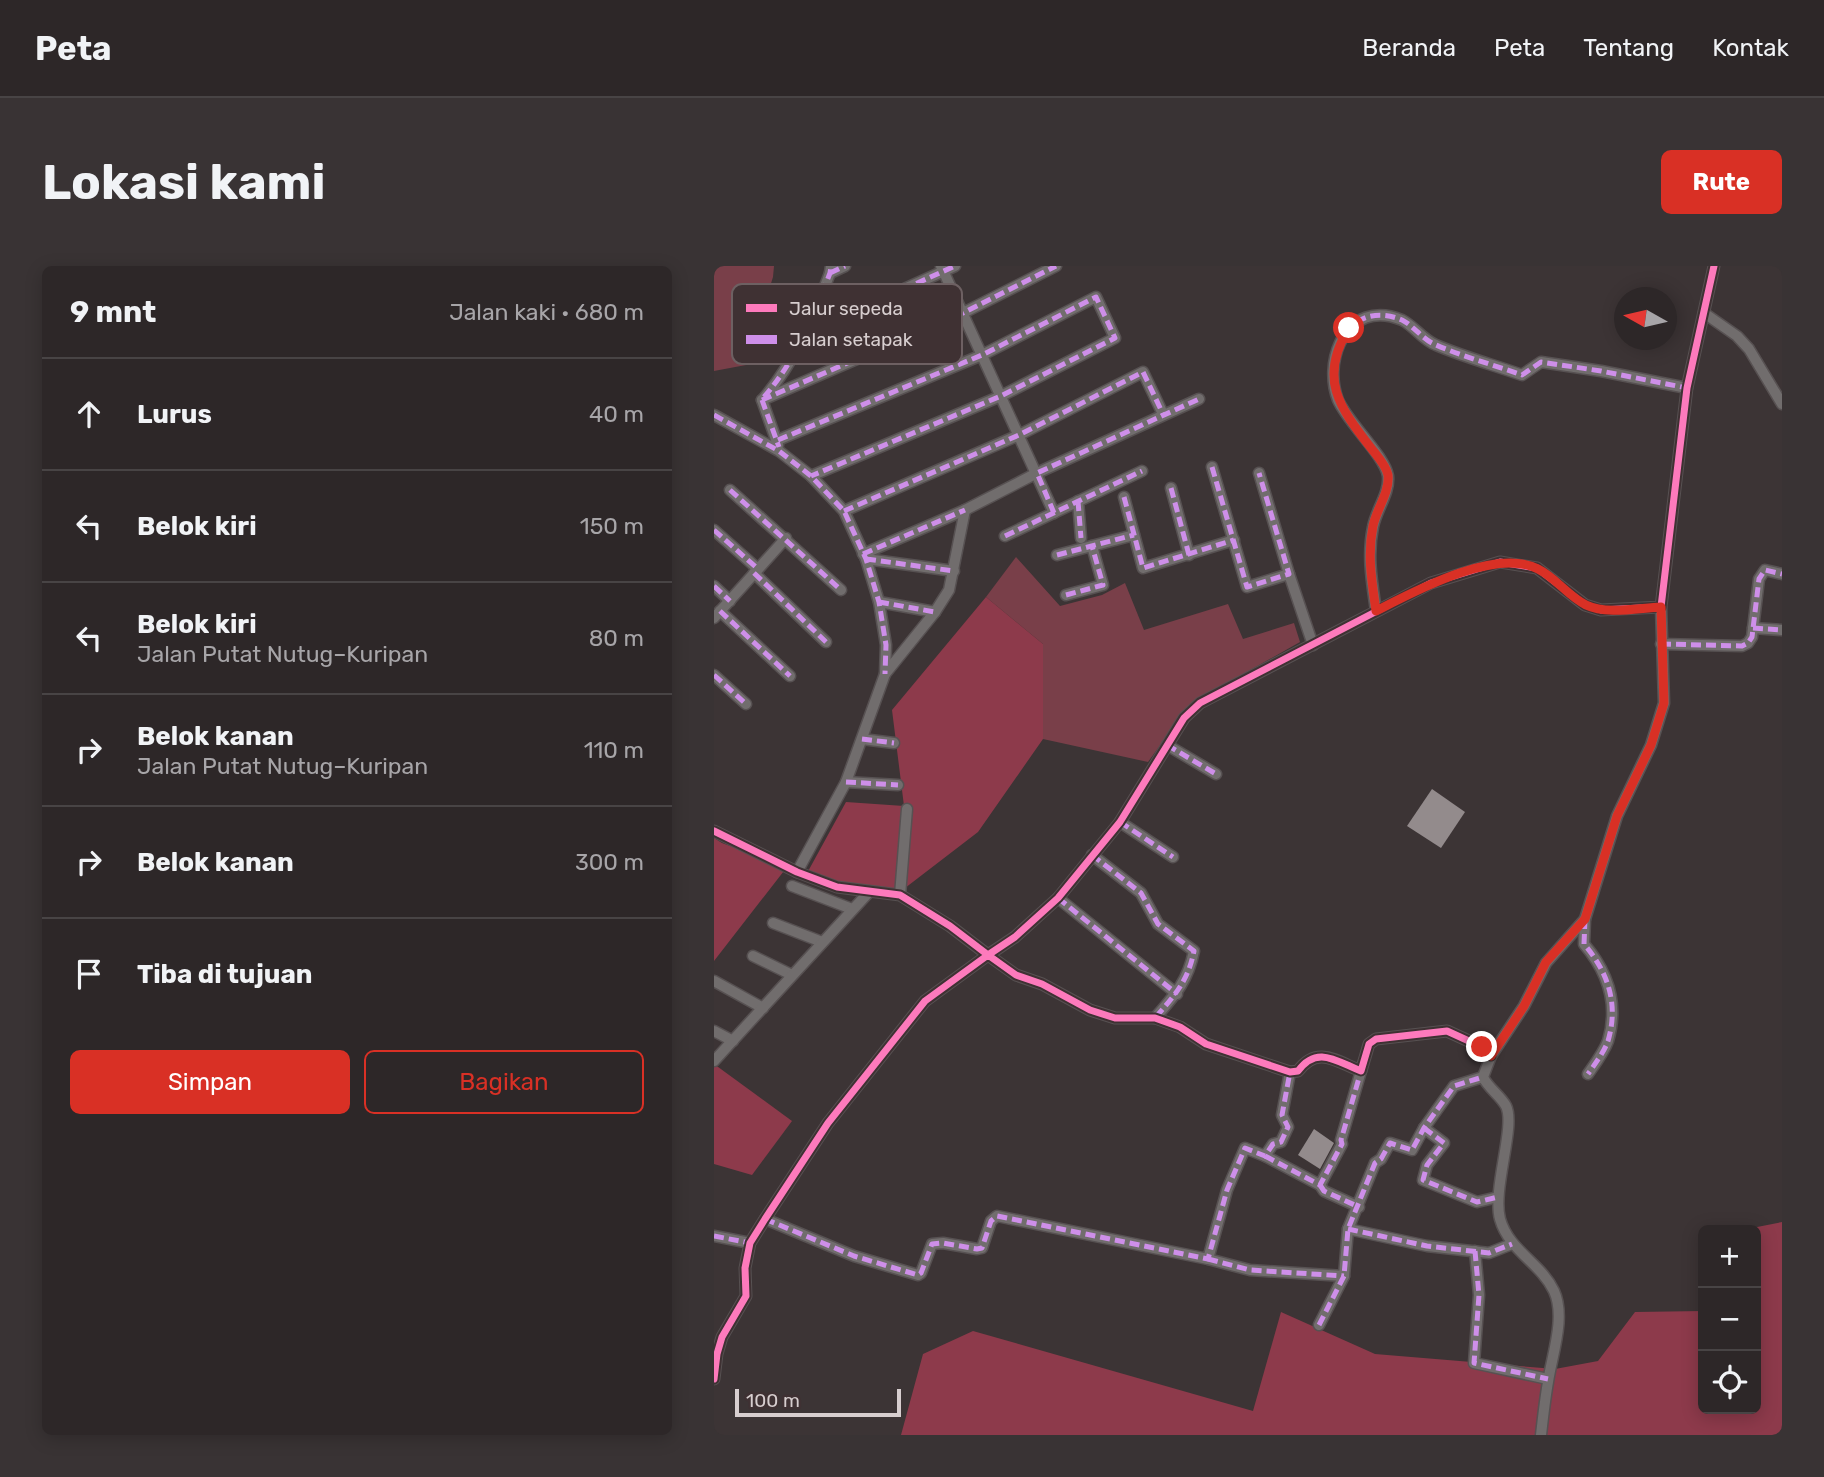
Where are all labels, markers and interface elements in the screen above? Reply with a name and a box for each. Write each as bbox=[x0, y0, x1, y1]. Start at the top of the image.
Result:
text: Peta bbox=[35, 29, 112, 68]
text: Beranda bbox=[1362, 34, 1456, 62]
text: Peta bbox=[1494, 34, 1545, 62]
text: Tentang bbox=[1583, 34, 1674, 62]
text: Kontak bbox=[1712, 34, 1789, 62]
button: Rute bbox=[1661, 150, 1782, 214]
text: Lokasi kami bbox=[42, 153, 326, 211]
legend bbox=[732, 284, 962, 364]
north arrow bbox=[1614, 287, 1677, 350]
text: 9 mnt bbox=[70, 294, 156, 330]
text: Jalur sepeda bbox=[789, 297, 903, 320]
text: Jalan kaki · 680 m bbox=[449, 298, 644, 326]
route start bbox=[1333, 312, 1364, 343]
text: Jalan setapak bbox=[789, 328, 913, 351]
icon: ahead bbox=[70, 395, 108, 433]
text: Lurus bbox=[137, 399, 212, 430]
text: 40 m bbox=[589, 400, 644, 428]
icon: left bbox=[70, 507, 108, 545]
text: Belok kiri bbox=[137, 511, 257, 542]
text: 150 m bbox=[580, 512, 644, 540]
text: Belok kiri bbox=[137, 609, 257, 640]
icon: left bbox=[70, 619, 108, 657]
text: 80 m bbox=[589, 624, 644, 652]
text: Jalan Putat Nutug–Kuripan bbox=[137, 640, 428, 668]
text: Belok kanan bbox=[137, 721, 294, 752]
icon: right bbox=[70, 731, 108, 769]
text: 110 m bbox=[584, 736, 644, 764]
text: Jalan Putat Nutug–Kuripan bbox=[137, 752, 428, 780]
icon: right bbox=[70, 843, 108, 881]
text: Belok kanan bbox=[137, 847, 294, 878]
text: 300 m bbox=[575, 848, 644, 876]
icon: arrive bbox=[70, 955, 108, 993]
text: Tiba di tujuan bbox=[137, 959, 312, 990]
route end bbox=[1466, 1031, 1497, 1062]
button: Simpan bbox=[70, 1050, 350, 1114]
button: Bagikan bbox=[364, 1050, 644, 1114]
map controls bbox=[1698, 1225, 1761, 1414]
button: + bbox=[1698, 1225, 1761, 1288]
button: − bbox=[1698, 1288, 1761, 1351]
button: locate bbox=[1698, 1351, 1761, 1414]
scale bar bbox=[735, 1386, 901, 1418]
text: 100 m bbox=[746, 1389, 800, 1412]

